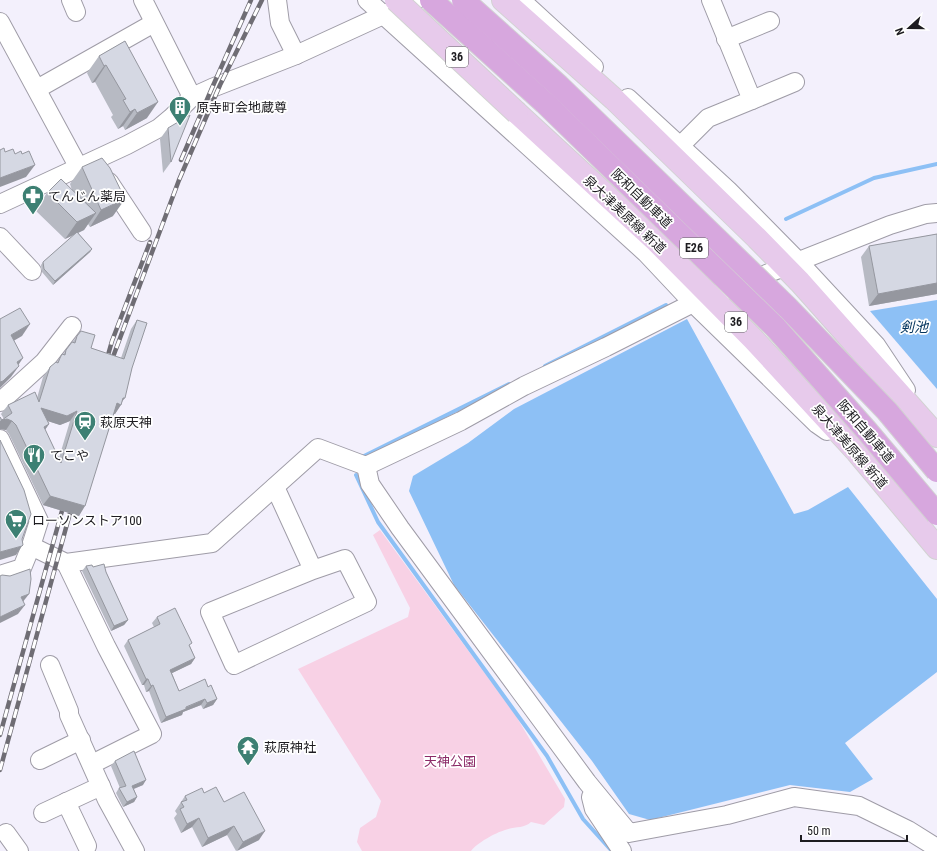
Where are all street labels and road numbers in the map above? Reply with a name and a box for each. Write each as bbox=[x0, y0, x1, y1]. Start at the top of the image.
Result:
road number: 36 bbox=[446, 47, 468, 67]
street label: 阪和自動車道 bbox=[608, 166, 675, 231]
street label: 泉大津美原線 新道 bbox=[580, 172, 669, 256]
road number: E26 bbox=[680, 238, 708, 258]
road number: 36 bbox=[725, 312, 747, 332]
street label: 阪和自動車道 bbox=[834, 397, 897, 466]
street label: 泉大津美原線 新道 bbox=[809, 401, 890, 492]

